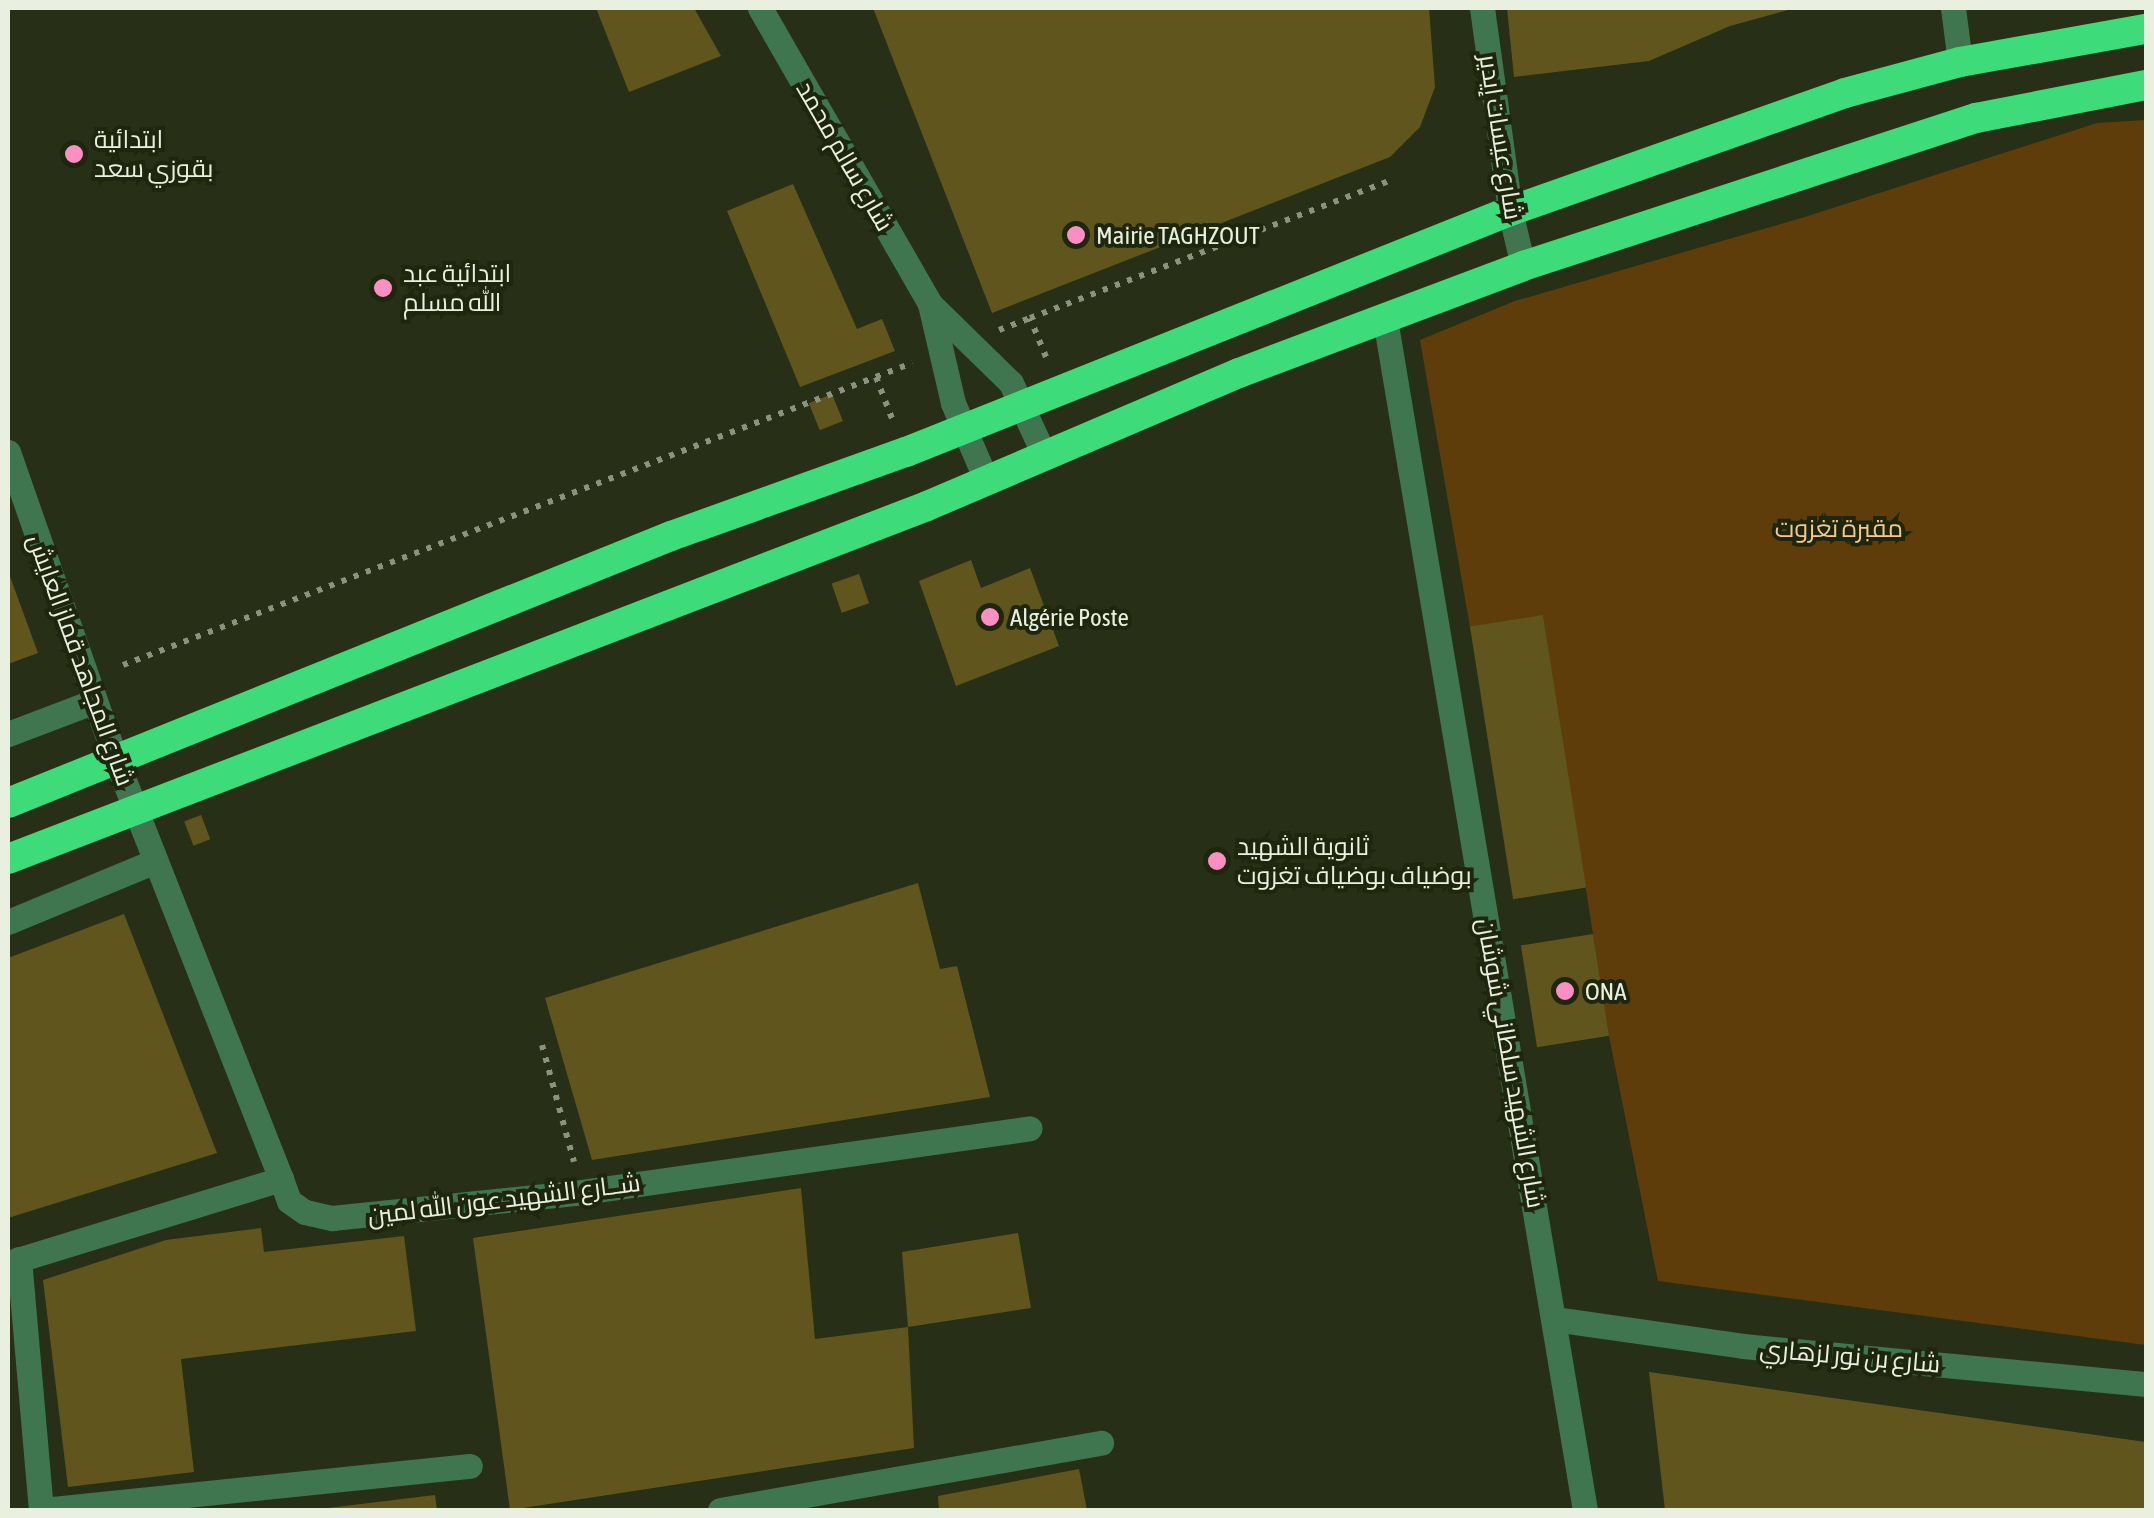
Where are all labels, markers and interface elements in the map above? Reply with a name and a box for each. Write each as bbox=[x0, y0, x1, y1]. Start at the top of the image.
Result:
street label: شارع عيسات إيدير bbox=[1473, 52, 1529, 222]
street label: شارع سالم محمد bbox=[790, 76, 900, 236]
place label: ابتدائية بقوزي سعد bbox=[94, 125, 213, 184]
marker: ابتدائية بقوزي سعد bbox=[63, 143, 85, 165]
place label: Mairie TAGHZOUT bbox=[1096, 220, 1260, 250]
marker: Mairie TAGHZOUT bbox=[1065, 224, 1087, 246]
place label: ابتدائية عبد الله مسلم bbox=[403, 259, 511, 318]
marker: ابتدائية عبد الله مسلم bbox=[372, 277, 394, 299]
park label: مقبرة تغزوت bbox=[1775, 513, 1903, 543]
street label: شارع المجاهد قماز العايش bbox=[21, 530, 141, 790]
place label: Algérie Poste bbox=[1010, 602, 1129, 632]
marker: Algérie Poste bbox=[979, 606, 1001, 628]
place label: ثانوية الشهيد بوضياف بوضياف تغزوت bbox=[1237, 832, 1472, 891]
marker: ثانوية الشهيد بوضياف بوضياف تغزوت bbox=[1206, 850, 1228, 872]
street label: شارع الشهيد سلطاني شوشان bbox=[1471, 916, 1551, 1210]
place label: ONA bbox=[1585, 976, 1627, 1006]
marker: ONA bbox=[1554, 980, 1576, 1002]
street label: شــارع الشهيد عون الله لمين bbox=[366, 1167, 642, 1231]
street label: شارع بن نور لزهاري bbox=[1758, 1333, 1942, 1379]

